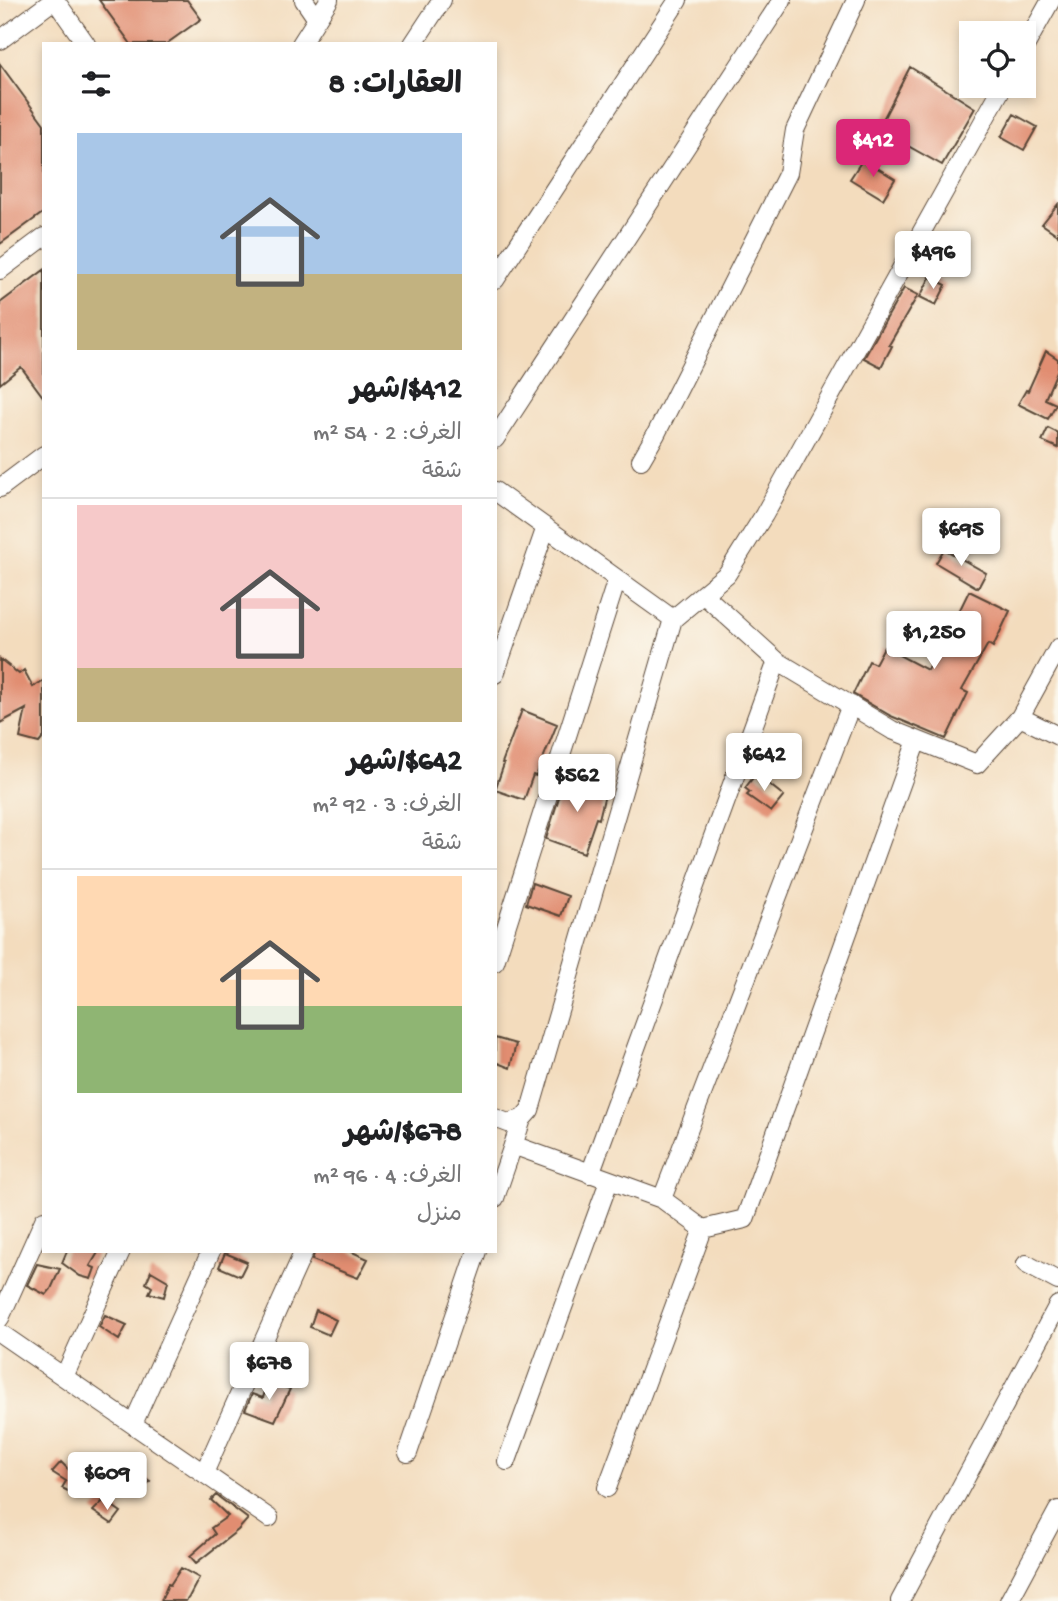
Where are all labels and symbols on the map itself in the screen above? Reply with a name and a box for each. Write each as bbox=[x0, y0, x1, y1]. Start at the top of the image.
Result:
pin: $412 bbox=[832, 120, 914, 179]
pin: $496 bbox=[892, 232, 974, 291]
pin: $695 bbox=[920, 508, 1002, 568]
pin: $1,250 bbox=[877, 612, 991, 671]
pin: $642 bbox=[723, 734, 805, 793]
pin: $562 bbox=[536, 754, 618, 814]
pin: $678 bbox=[228, 1342, 310, 1402]
pin: $609 bbox=[66, 1452, 148, 1512]

